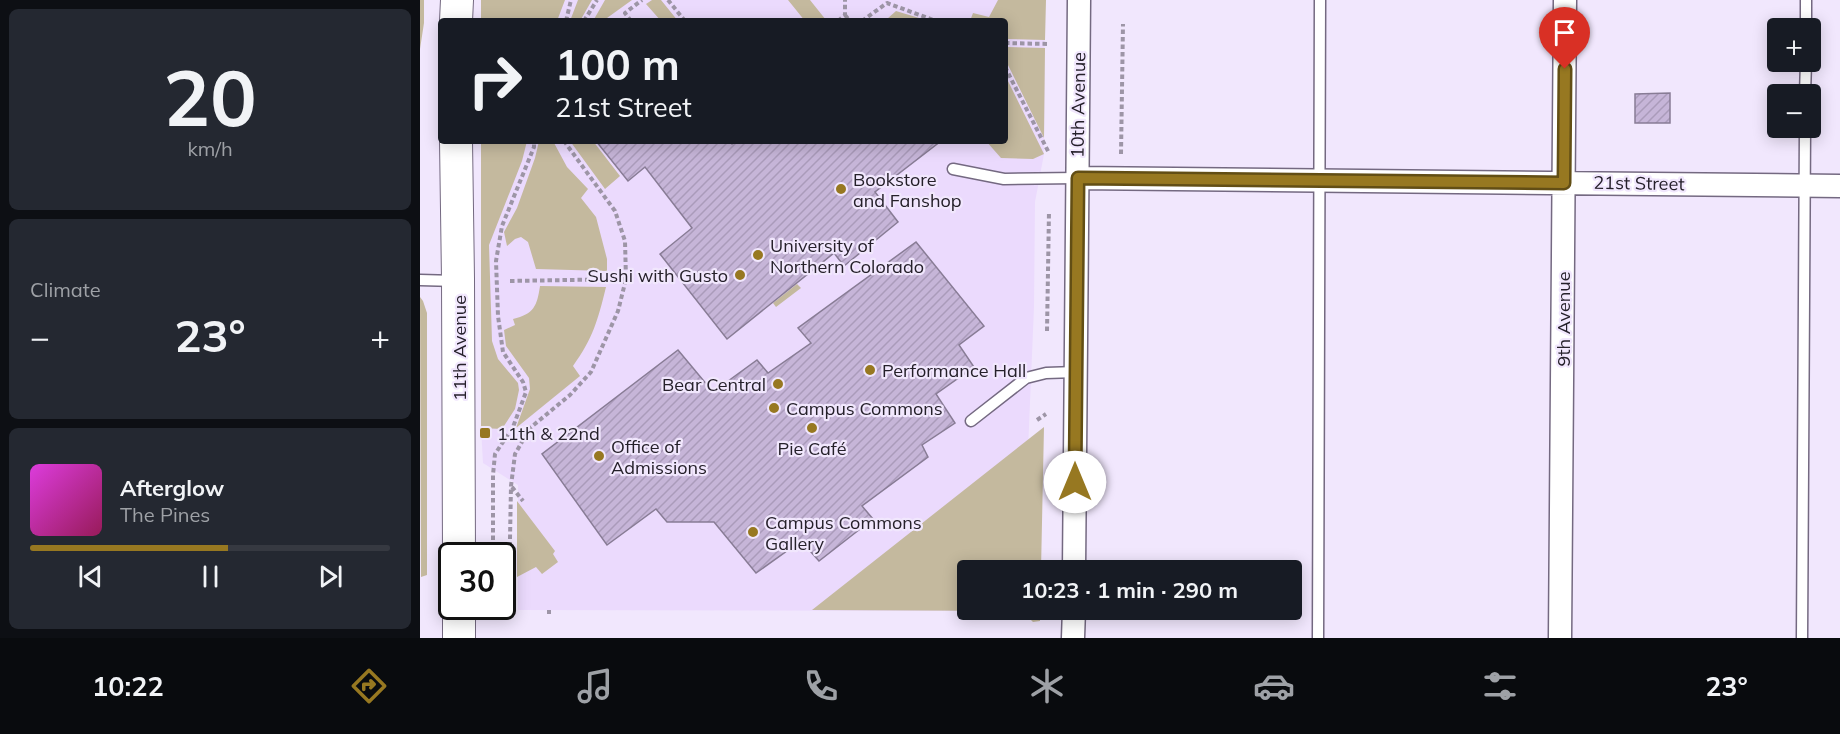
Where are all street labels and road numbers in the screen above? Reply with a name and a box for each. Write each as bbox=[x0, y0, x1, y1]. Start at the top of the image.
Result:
street label: 10th Avenue bbox=[1066, 52, 1090, 158]
street label: 21st Street bbox=[1593, 171, 1685, 195]
street label: 9th Avenue bbox=[1552, 271, 1575, 367]
street label: 11th Avenue bbox=[448, 295, 471, 401]

